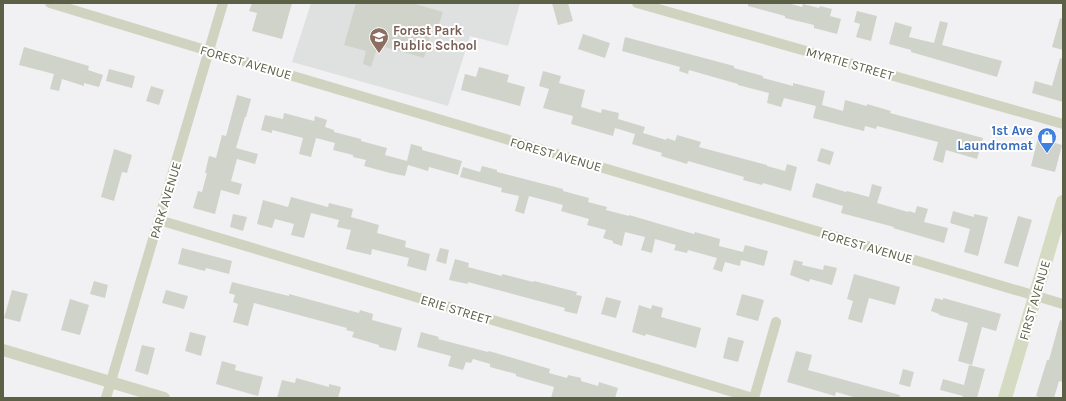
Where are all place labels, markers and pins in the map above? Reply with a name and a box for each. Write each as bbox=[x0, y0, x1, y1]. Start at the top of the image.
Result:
place label: Forest Park Public School bbox=[393, 23, 477, 53]
school or university icon: Forest Park Public School bbox=[368, 26, 390, 54]
place label: 1st Ave Laundromat bbox=[957, 123, 1033, 153]
shop icon: 1st Ave Laundromat bbox=[1036, 126, 1058, 154]

